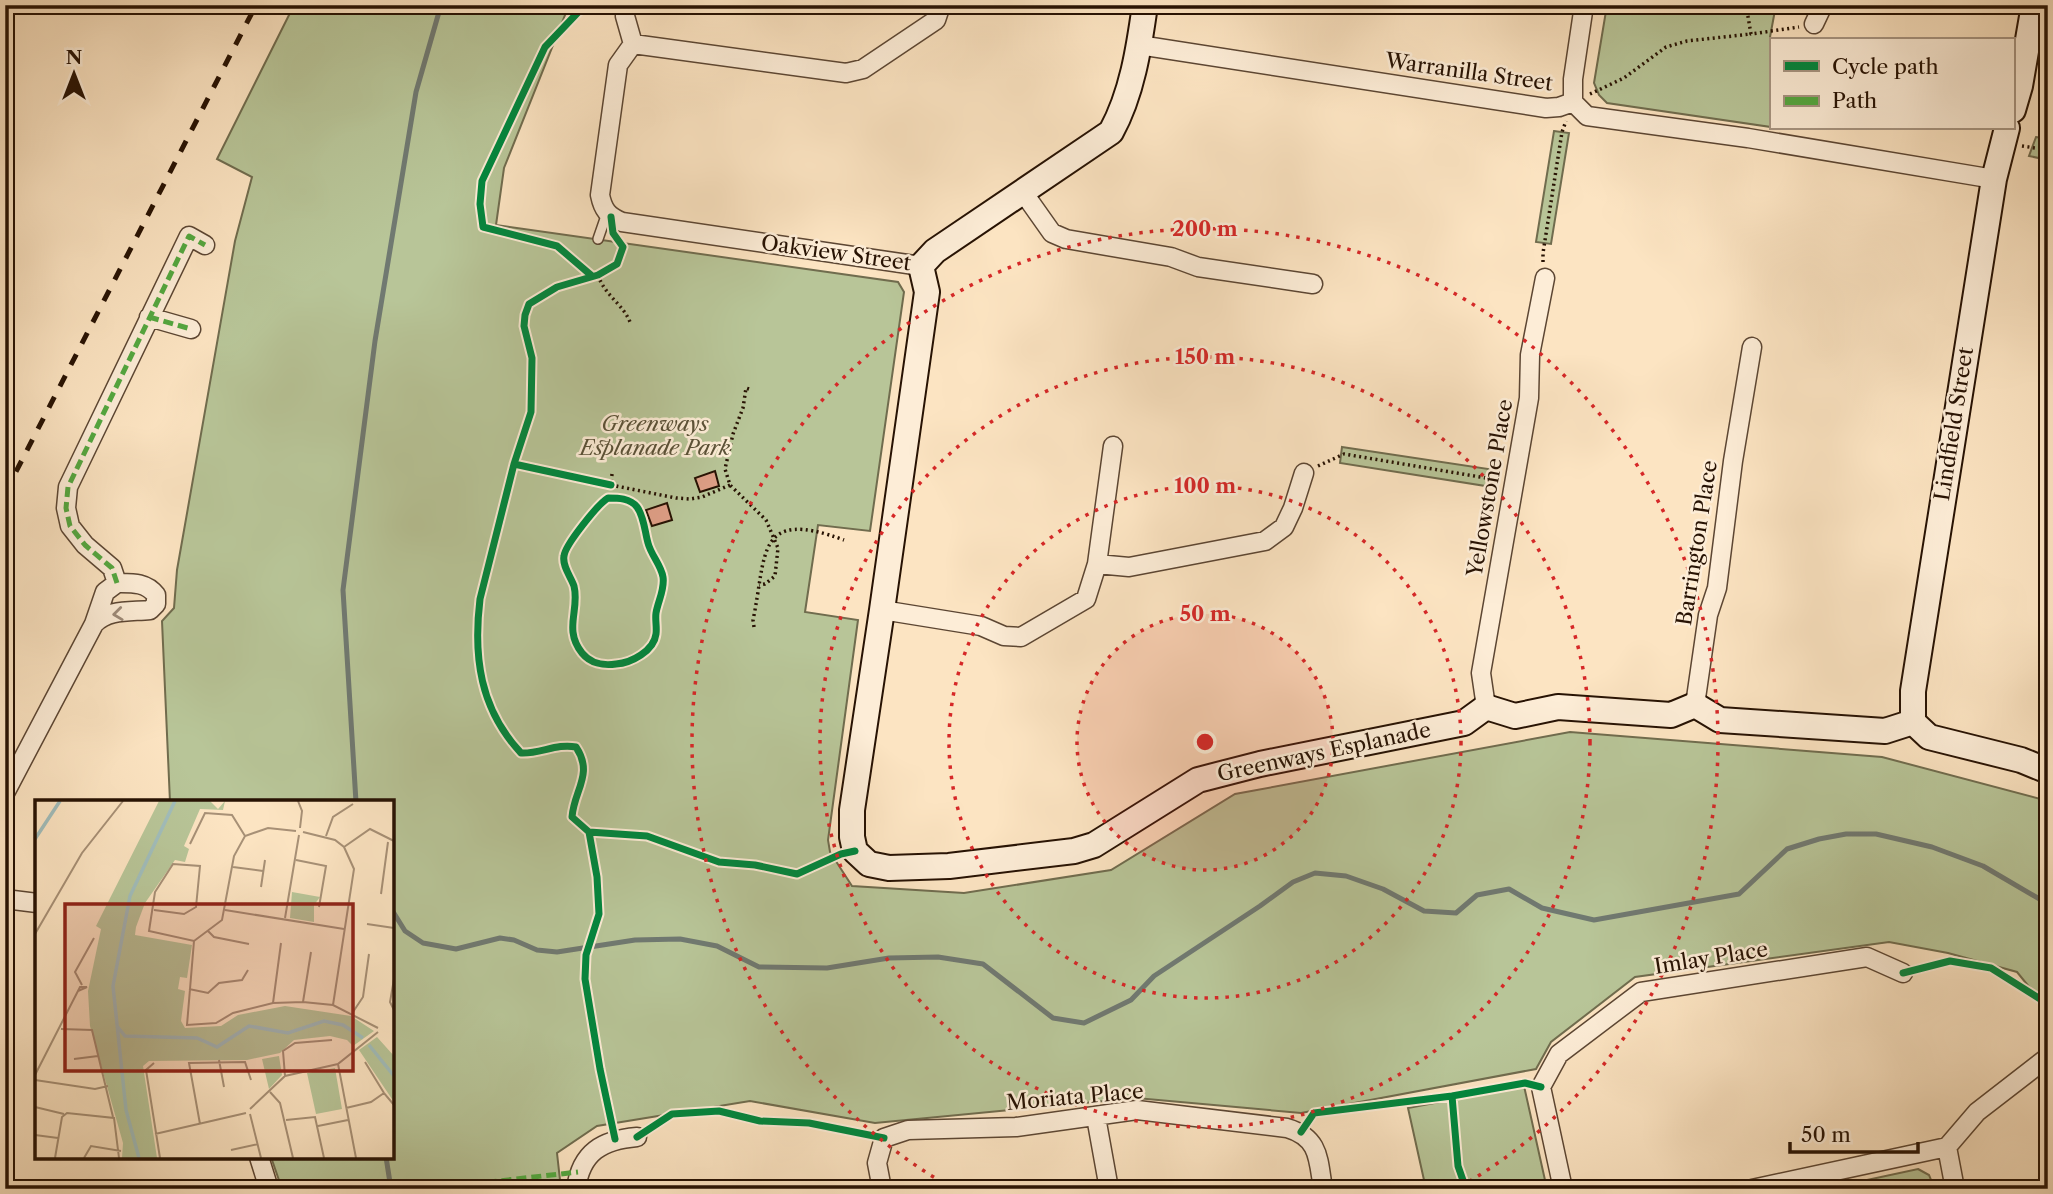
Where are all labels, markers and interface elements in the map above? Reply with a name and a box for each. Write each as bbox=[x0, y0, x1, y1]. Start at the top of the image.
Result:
north arrow bbox=[38, 38, 108, 108]
legend bbox=[1770, 38, 2014, 130]
text: N bbox=[66, 46, 82, 69]
street label: Warranilla Street bbox=[1383, 47, 1555, 96]
text: Cycle path bbox=[1832, 54, 1939, 79]
text: Path bbox=[1832, 88, 1877, 113]
text: 200 m bbox=[1172, 216, 1238, 241]
street label: Oakview Street bbox=[759, 230, 913, 275]
text: 150 m bbox=[1175, 344, 1235, 369]
street label: Lindfield Street bbox=[1929, 345, 1978, 503]
street label: Yellowstone Place bbox=[1461, 397, 1517, 580]
park label: Greenways Esplanade Park bbox=[578, 411, 730, 460]
street label: Barrington Place bbox=[1671, 458, 1722, 627]
text: 100 m bbox=[1174, 473, 1236, 498]
text: 50 m bbox=[1179, 601, 1231, 626]
one-way arrow bbox=[112, 606, 124, 621]
street label: Greenways Esplanade bbox=[1215, 717, 1433, 786]
centre of rings bbox=[1193, 730, 1217, 754]
inset map bbox=[35, 800, 394, 1159]
street label: Imlay Place bbox=[1652, 936, 1770, 979]
street label: Moriata Place bbox=[1005, 1078, 1145, 1115]
scale bar bbox=[1790, 1110, 1918, 1154]
text: 50 m bbox=[1801, 1122, 1851, 1147]

